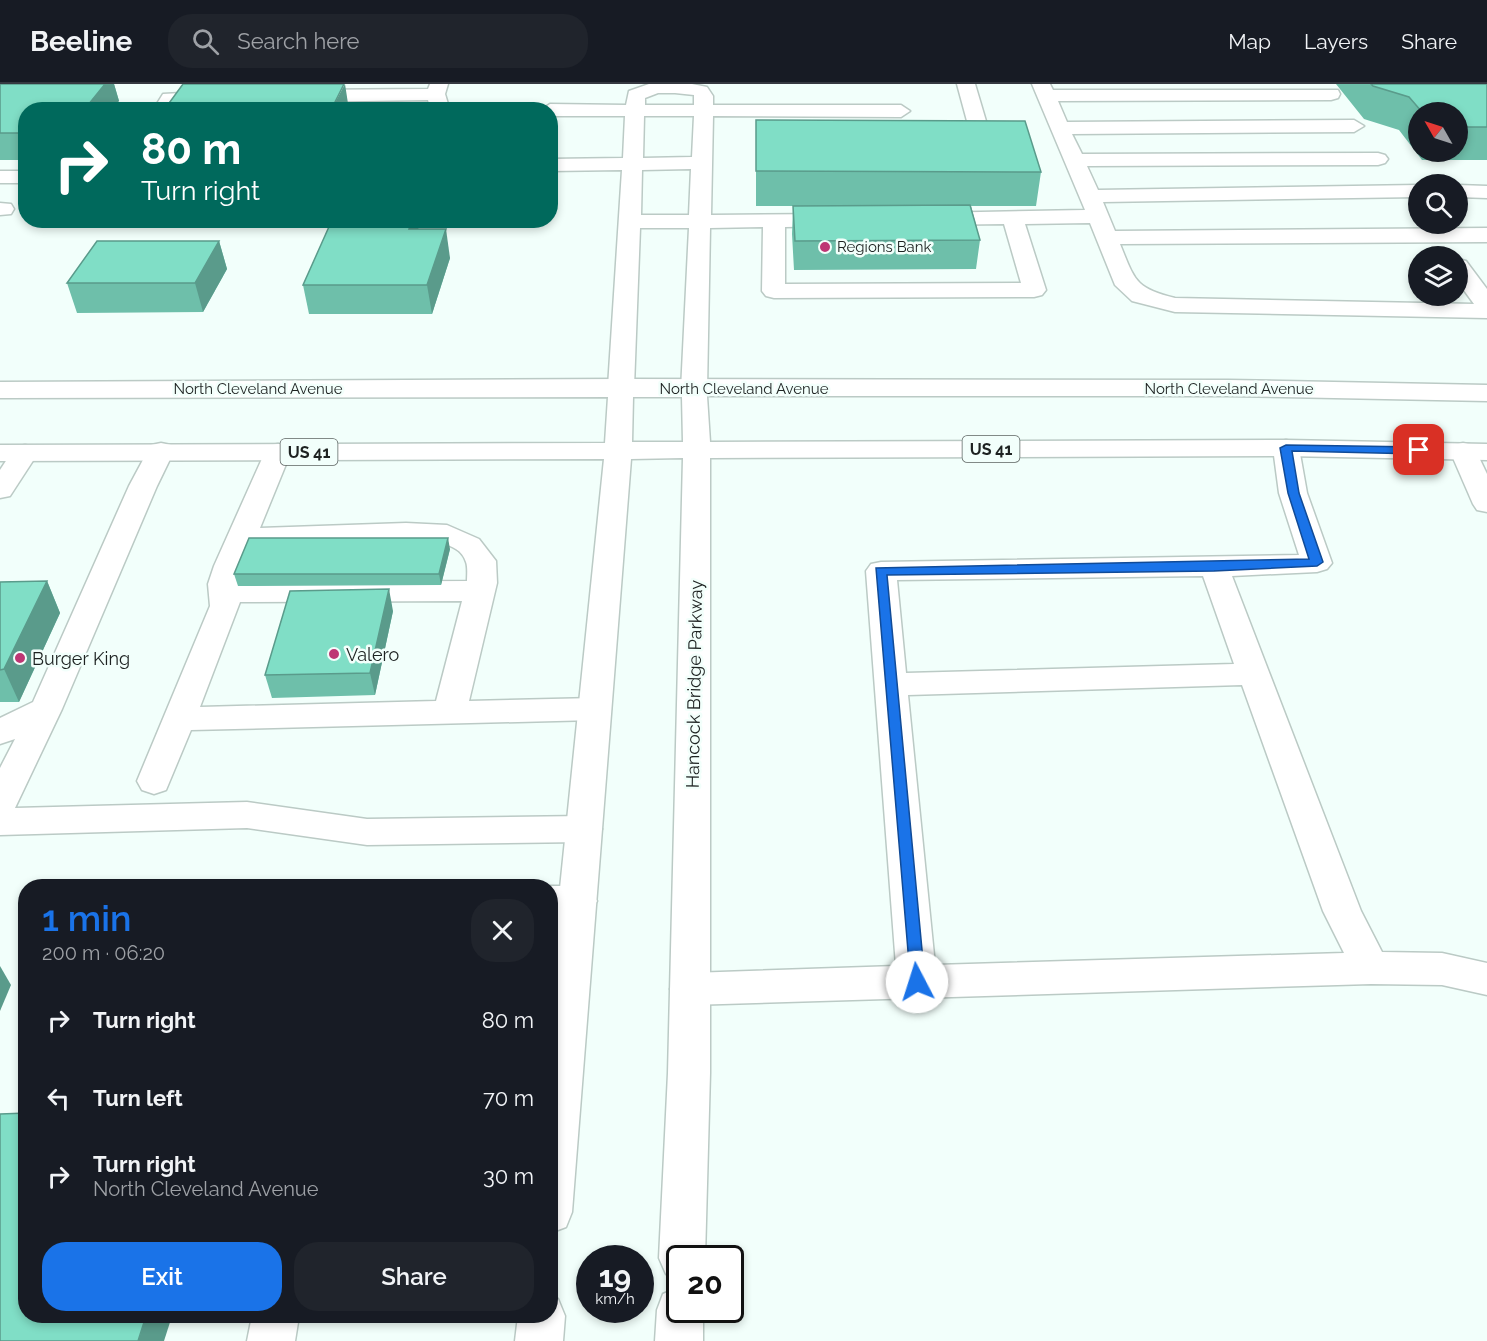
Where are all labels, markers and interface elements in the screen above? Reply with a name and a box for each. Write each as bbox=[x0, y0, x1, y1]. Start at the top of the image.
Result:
search box bbox=[168, 14, 588, 68]
text: Beeline bbox=[30, 25, 132, 58]
icon: search bbox=[189, 25, 222, 58]
text: Search here bbox=[237, 28, 359, 54]
text: Map bbox=[1228, 29, 1271, 54]
text: Layers bbox=[1304, 29, 1368, 54]
text: Share bbox=[1401, 29, 1457, 54]
north arrow bbox=[1408, 102, 1468, 162]
map controls bbox=[1408, 102, 1468, 306]
text: 80 m bbox=[141, 125, 241, 174]
icon: right bbox=[42, 126, 120, 204]
button: search bbox=[1408, 174, 1468, 234]
text: Turn right bbox=[141, 175, 260, 206]
place label: Regions Bank bbox=[837, 238, 932, 256]
marker: Regions Bank bbox=[818, 240, 832, 254]
button: layers bbox=[1408, 246, 1468, 306]
street label: North Cleveland Avenue bbox=[173, 380, 343, 398]
street label: North Cleveland Avenue bbox=[659, 380, 829, 398]
street label: North Cleveland Avenue bbox=[1144, 380, 1314, 398]
pin bbox=[1393, 424, 1444, 475]
icon: arrive bbox=[1402, 433, 1435, 466]
road number: US 41 bbox=[962, 436, 1020, 462]
road number: US 41 bbox=[280, 439, 338, 465]
street label: Hancock Bridge Parkway bbox=[682, 580, 706, 788]
place label: Valero bbox=[346, 644, 400, 665]
marker: Valero bbox=[327, 647, 341, 661]
place label: Burger King bbox=[32, 648, 130, 669]
marker: Burger King bbox=[13, 651, 27, 665]
text: 1 min bbox=[42, 897, 131, 939]
button: close bbox=[471, 899, 534, 962]
text: 200 m · 06:20 bbox=[42, 941, 165, 965]
position arrow bbox=[885, 950, 949, 1014]
icon: right bbox=[42, 1004, 75, 1037]
text: Turn right bbox=[93, 1007, 196, 1033]
text: 80 m bbox=[482, 1007, 534, 1033]
icon: left bbox=[42, 1082, 75, 1115]
text: Turn left bbox=[93, 1085, 183, 1111]
text: 70 m bbox=[483, 1085, 534, 1111]
text: Turn right bbox=[93, 1151, 196, 1177]
icon: right bbox=[42, 1160, 75, 1193]
text: 30 m bbox=[483, 1163, 534, 1189]
text: North Cleveland Avenue bbox=[93, 1177, 318, 1201]
button: Exit bbox=[42, 1242, 282, 1311]
button: Share bbox=[294, 1242, 534, 1311]
speed limit sign: 20 bbox=[666, 1245, 744, 1323]
text: 19 bbox=[599, 1259, 631, 1294]
text: km/h bbox=[595, 1290, 635, 1308]

